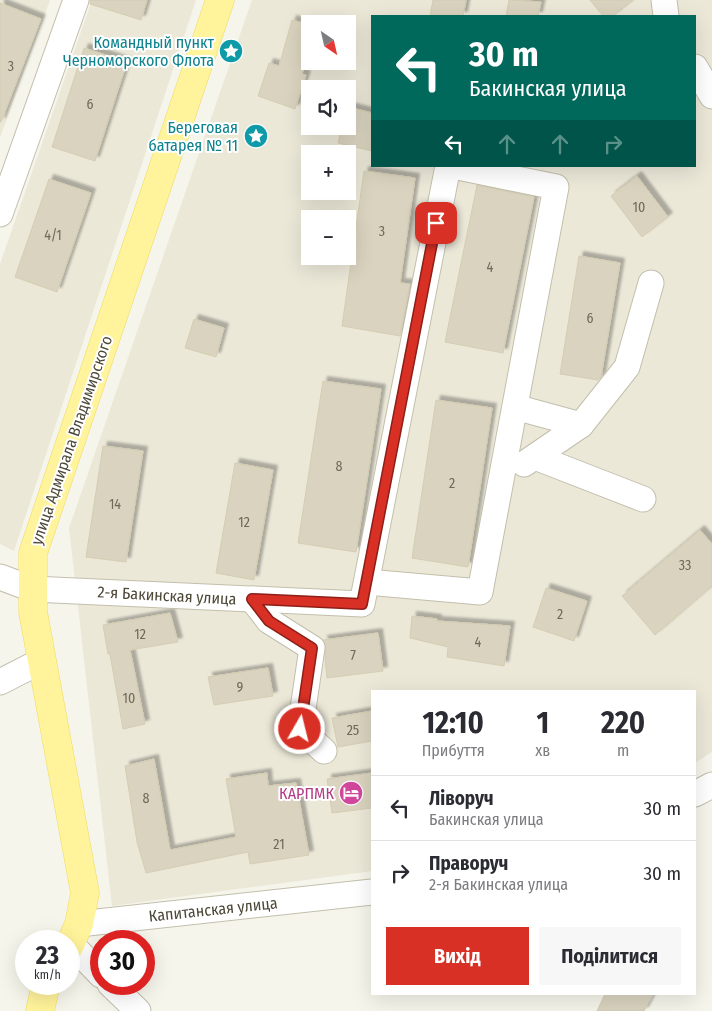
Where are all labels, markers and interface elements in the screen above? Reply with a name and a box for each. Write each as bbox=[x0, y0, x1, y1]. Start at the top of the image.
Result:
north arrow bbox=[301, 15, 356, 70]
map controls bbox=[301, 15, 356, 265]
place label: Командный пункт Черноморского Флота bbox=[63, 33, 215, 70]
text: 30 m bbox=[469, 33, 539, 75]
icon: left bbox=[386, 35, 451, 100]
place icon: Командный пункт Черноморского Флота bbox=[218, 38, 244, 64]
house number: 3 bbox=[8, 58, 14, 75]
text: Бакинская улица bbox=[469, 75, 627, 102]
button: sound bbox=[301, 80, 356, 135]
house number: 6 bbox=[87, 96, 94, 113]
place label: Береговая батарея № 11 bbox=[148, 118, 238, 155]
place icon: Береговая батарея № 11 bbox=[243, 123, 269, 149]
icon: left bbox=[440, 130, 468, 158]
icon: ahead bbox=[493, 130, 521, 158]
icon: ahead bbox=[546, 130, 574, 158]
icon: right bbox=[599, 130, 627, 158]
button: + bbox=[301, 145, 356, 200]
house number: 10 bbox=[633, 199, 645, 216]
pin bbox=[415, 202, 457, 244]
icon: arrive bbox=[422, 209, 450, 237]
button: − bbox=[301, 210, 356, 265]
house number: 3 bbox=[379, 223, 385, 240]
house number: 4/1 bbox=[44, 227, 62, 244]
house number: 4 bbox=[487, 259, 494, 276]
house number: 6 bbox=[587, 310, 594, 327]
street label: улица Адмирала Владимирского bbox=[27, 333, 116, 547]
house number: 8 bbox=[336, 458, 343, 475]
house number: 2 bbox=[449, 475, 455, 492]
house number: 14 bbox=[109, 496, 121, 513]
house number: 12 bbox=[238, 514, 250, 531]
house number: 33 bbox=[679, 557, 691, 574]
street label: 2-я Бакинская улица bbox=[97, 582, 237, 609]
house number: 2 bbox=[557, 606, 563, 623]
house number: 12 bbox=[134, 626, 146, 643]
house number: 4 bbox=[475, 634, 482, 651]
house number: 7 bbox=[350, 647, 356, 664]
house number: 9 bbox=[237, 679, 244, 696]
house number: 10 bbox=[123, 690, 135, 707]
position arrow bbox=[273, 702, 325, 754]
text: 12:10 bbox=[422, 705, 484, 741]
text: 1 bbox=[536, 705, 549, 741]
text: 220 bbox=[601, 705, 645, 741]
house number: 25 bbox=[347, 722, 359, 739]
text: Прибуття bbox=[422, 741, 485, 760]
text: хв bbox=[535, 741, 550, 760]
text: m bbox=[617, 741, 629, 760]
hotel icon: КАРПМК bbox=[338, 780, 364, 806]
place label: КАРПМК bbox=[279, 784, 334, 803]
text: Ліворуч bbox=[429, 787, 494, 810]
house number: 8 bbox=[143, 790, 150, 807]
icon: left bbox=[386, 794, 414, 822]
text: 30 m bbox=[643, 797, 681, 820]
text: Бакинская улица bbox=[429, 810, 544, 829]
house number: 21 bbox=[273, 836, 285, 853]
text: Праворуч bbox=[429, 852, 508, 875]
icon: right bbox=[386, 859, 414, 887]
text: 30 m bbox=[643, 862, 681, 885]
text: 2-я Бакинская улица bbox=[429, 875, 568, 894]
street label: Капитанская улица bbox=[148, 893, 279, 926]
button: Вихід bbox=[386, 927, 529, 985]
button: Поділитися bbox=[539, 927, 681, 985]
speed limit sign: 30 bbox=[90, 930, 155, 995]
text: 23 bbox=[36, 941, 59, 971]
text: km/h bbox=[34, 968, 61, 982]

